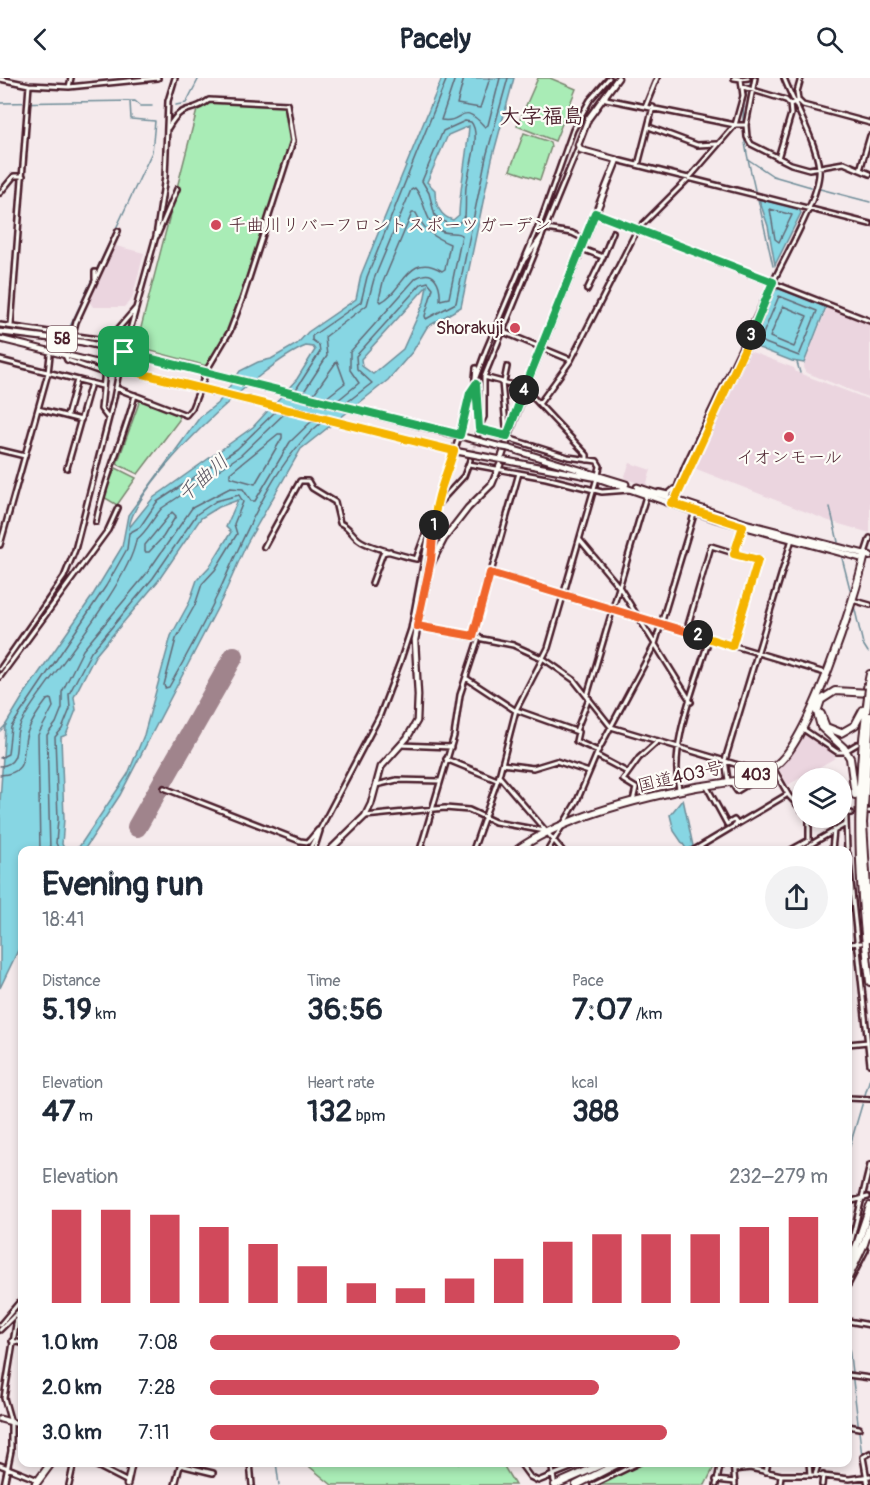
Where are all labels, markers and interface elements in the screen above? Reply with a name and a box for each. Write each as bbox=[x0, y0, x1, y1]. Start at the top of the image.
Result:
icon: back bbox=[24, 23, 57, 56]
text: Pacely bbox=[399, 23, 471, 56]
icon: search bbox=[813, 23, 846, 56]
district label: 大字福島 bbox=[500, 103, 584, 130]
place label: 千曲川リバーフロントスポーツガーデン bbox=[228, 214, 551, 237]
marker: 千曲川リバーフロントスポーツガーデン bbox=[209, 218, 223, 232]
place label: Shorakuji bbox=[436, 317, 503, 340]
pin: 3 bbox=[736, 320, 766, 350]
marker: Shorakuji bbox=[508, 321, 522, 335]
text: 3 bbox=[747, 325, 755, 345]
road number: 58 bbox=[47, 326, 77, 352]
pin bbox=[98, 326, 149, 377]
icon: arrive bbox=[107, 335, 140, 368]
pin: 4 bbox=[509, 375, 539, 405]
text: 4 bbox=[519, 380, 529, 400]
marker: イオンモール bbox=[782, 430, 796, 444]
place label: イオンモール bbox=[736, 446, 842, 469]
water label: 千曲川 bbox=[172, 449, 234, 507]
pin: 1 bbox=[419, 510, 449, 540]
text: 1 bbox=[431, 515, 437, 535]
pin: 2 bbox=[683, 620, 713, 650]
text: 2 bbox=[694, 625, 702, 645]
street label: 国道403号 bbox=[635, 756, 725, 798]
road number: 403 bbox=[735, 762, 777, 788]
map controls bbox=[792, 768, 852, 828]
button: layers bbox=[792, 768, 852, 828]
text: Evening run bbox=[42, 864, 203, 905]
button: share bbox=[765, 866, 828, 929]
text: 18:41 bbox=[42, 907, 85, 932]
text: Distance bbox=[42, 971, 101, 991]
text: Time bbox=[307, 971, 340, 991]
text: Pace bbox=[572, 971, 604, 991]
text: 5.19 bbox=[42, 991, 92, 1028]
text: 36:56 bbox=[307, 991, 383, 1028]
text: 7:07 bbox=[572, 991, 632, 1028]
text: km bbox=[92, 1004, 116, 1024]
text: /km bbox=[632, 1004, 662, 1024]
text: Elevation bbox=[42, 1073, 103, 1093]
text: Heart rate bbox=[307, 1073, 374, 1093]
text: kcal bbox=[572, 1073, 598, 1093]
text: 47 bbox=[42, 1093, 75, 1130]
text: 132 bbox=[307, 1093, 352, 1130]
text: 388 bbox=[572, 1093, 619, 1130]
text: m bbox=[75, 1106, 93, 1126]
text: bpm bbox=[352, 1106, 385, 1126]
text: Elevation bbox=[42, 1164, 118, 1189]
text: 232–279 m bbox=[729, 1164, 828, 1189]
text: 1.0 km bbox=[42, 1330, 98, 1355]
text: 7:08 bbox=[138, 1330, 178, 1355]
text: 2.0 km bbox=[42, 1375, 102, 1400]
text: 7:28 bbox=[138, 1375, 175, 1400]
text: 3.0 km bbox=[42, 1420, 102, 1445]
text: 7:11 bbox=[138, 1420, 170, 1445]

